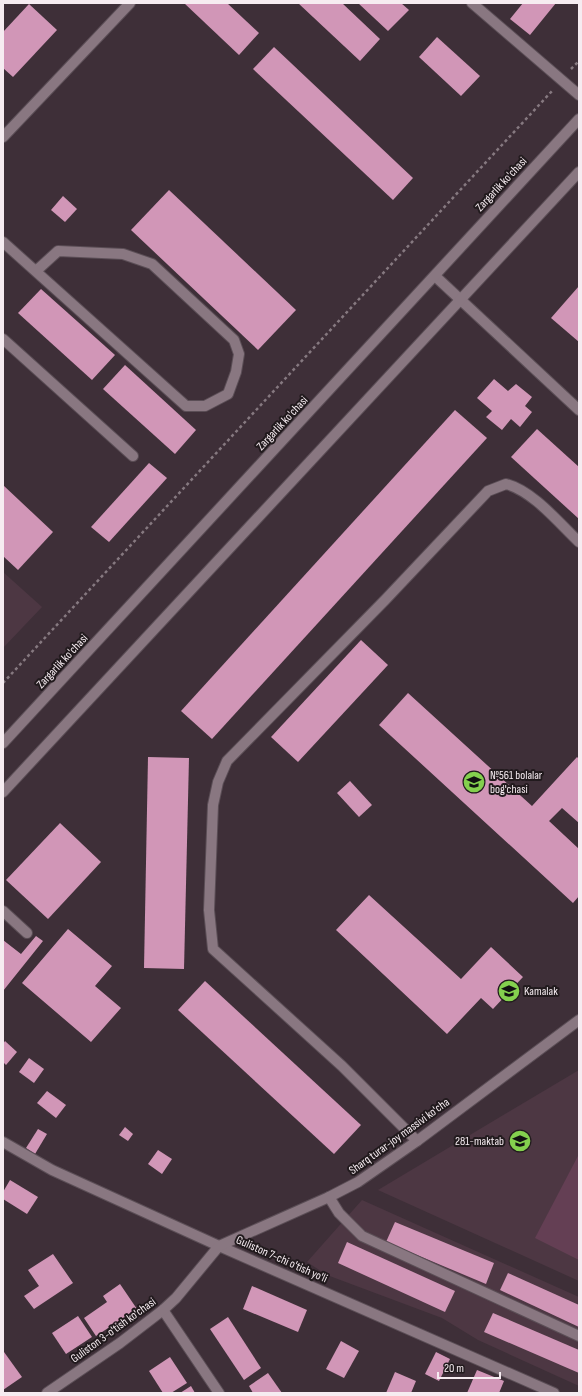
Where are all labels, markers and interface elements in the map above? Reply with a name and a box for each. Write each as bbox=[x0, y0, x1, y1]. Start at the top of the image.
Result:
street label: Zargarlik ko'chasi bbox=[472, 154, 530, 215]
street label: Zargarlik ko'chasi bbox=[253, 393, 311, 454]
street label: Zargarlik ko'chasi bbox=[33, 631, 91, 692]
place label: №561 bolalar bog'chasi bbox=[490, 768, 543, 797]
school or university icon: №561 bolalar bog'chasi bbox=[461, 769, 487, 795]
school or university icon: Kamalak bbox=[496, 978, 522, 1004]
place label: Kamalak bbox=[524, 984, 558, 999]
street label: Sharq turar-joy massivi ko'cha bbox=[346, 1095, 453, 1178]
school or university icon: 281-maktab bbox=[507, 1128, 533, 1154]
place label: 281-maktab bbox=[455, 1134, 504, 1149]
street label: Guliston 7-chi o'tish yo'li bbox=[234, 1233, 330, 1286]
street label: Guliston 3-o'tish ko'chasi bbox=[68, 1294, 159, 1366]
scale bar bbox=[438, 1354, 500, 1380]
text: 20 m bbox=[444, 1361, 464, 1376]

